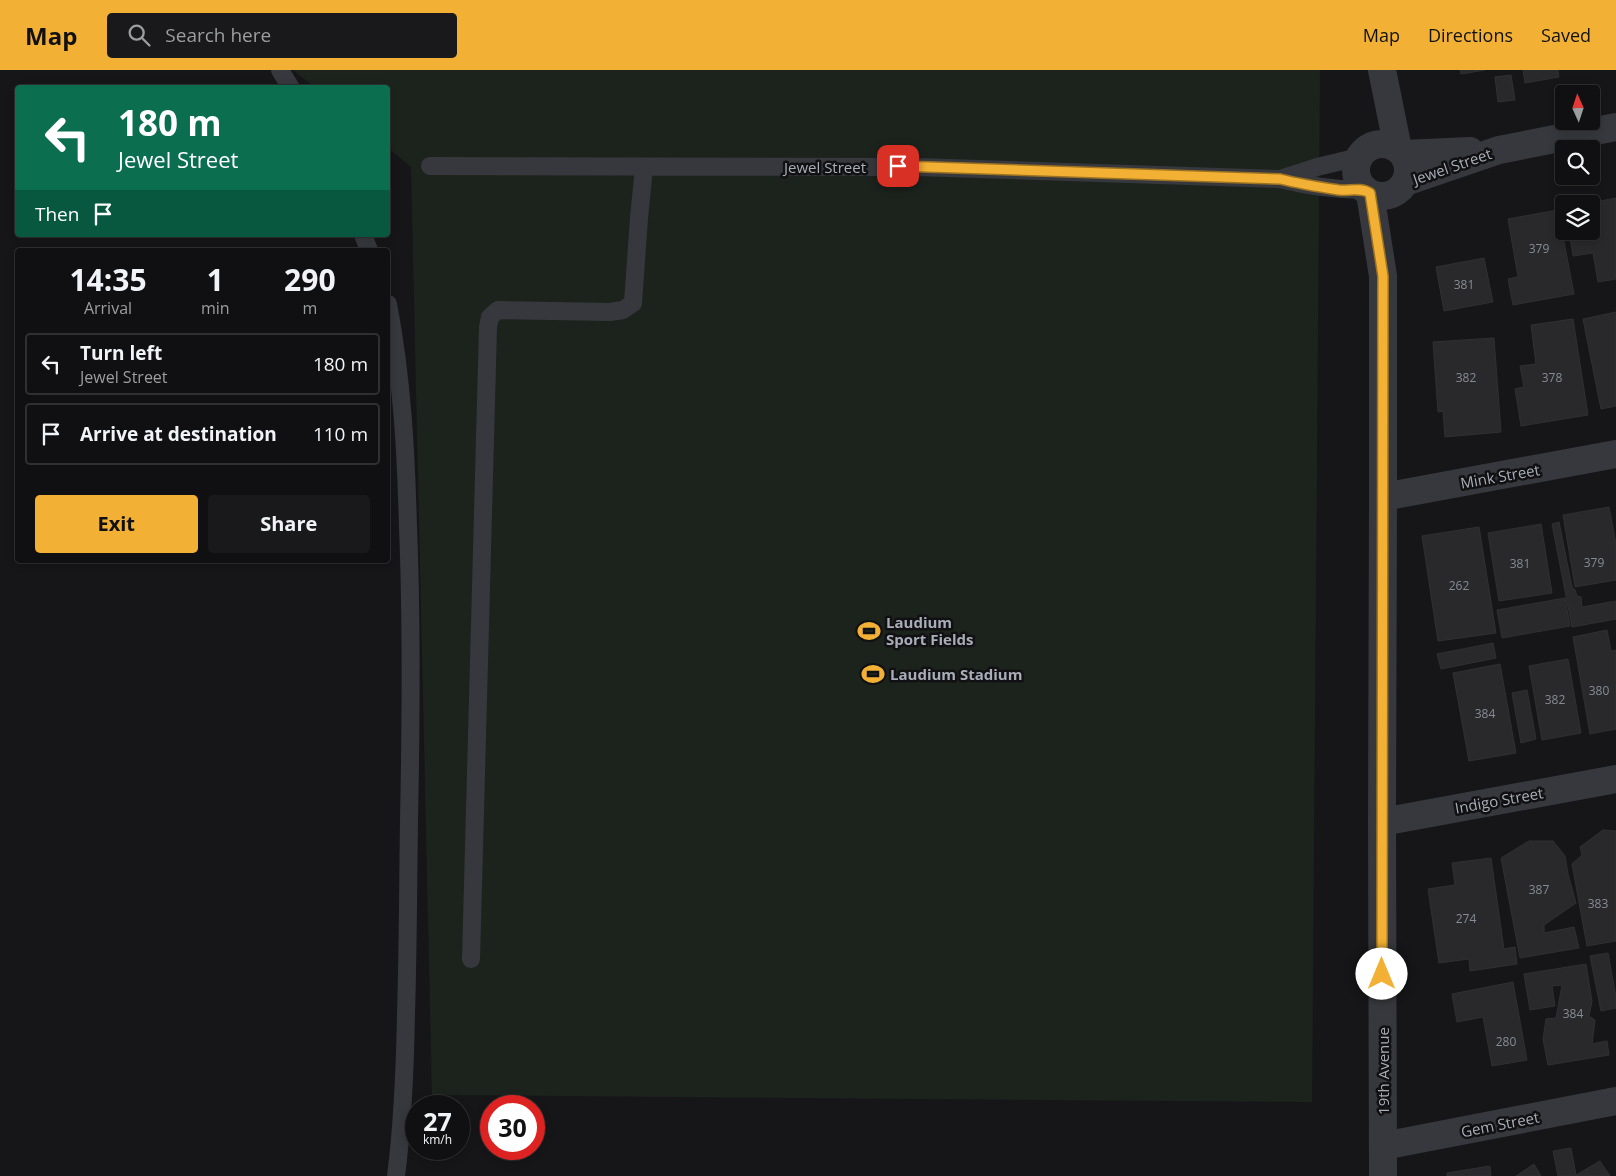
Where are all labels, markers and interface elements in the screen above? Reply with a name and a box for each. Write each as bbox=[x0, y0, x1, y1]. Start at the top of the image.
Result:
search box bbox=[107, 13, 457, 58]
text: Map bbox=[25, 19, 77, 52]
icon: search bbox=[125, 21, 153, 49]
text: Search here bbox=[165, 22, 271, 48]
text: Map bbox=[1363, 23, 1400, 47]
text: Directions bbox=[1428, 23, 1513, 47]
text: Saved bbox=[1541, 23, 1591, 47]
north arrow bbox=[1555, 85, 1600, 130]
map controls bbox=[1555, 85, 1600, 240]
text: 180 m bbox=[118, 99, 222, 146]
icon: left bbox=[35, 105, 100, 170]
button: search bbox=[1555, 140, 1600, 185]
street label: Jewel Street bbox=[1408, 143, 1494, 189]
text: Jewel Street bbox=[118, 144, 238, 174]
pin bbox=[877, 145, 919, 187]
icon: arrive bbox=[884, 152, 912, 180]
street label: Jewel Street bbox=[782, 157, 866, 177]
button: layers bbox=[1555, 195, 1600, 240]
icon: arrive bbox=[89, 200, 117, 228]
text: Then bbox=[35, 201, 79, 227]
house number: 379 bbox=[1529, 240, 1549, 257]
text: 14:35 bbox=[69, 259, 147, 300]
text: 1 bbox=[207, 259, 224, 300]
text: 290 bbox=[284, 259, 336, 300]
house number: 381 bbox=[1454, 276, 1474, 293]
text: Arrival bbox=[84, 297, 132, 319]
text: min bbox=[201, 297, 230, 319]
text: m bbox=[302, 297, 317, 319]
text: Turn left bbox=[80, 340, 162, 366]
icon: left bbox=[37, 350, 65, 378]
text: 180 m bbox=[313, 351, 368, 377]
text: Jewel Street bbox=[80, 366, 168, 388]
house number: 382 bbox=[1456, 369, 1476, 386]
house number: 378 bbox=[1542, 369, 1562, 386]
icon: arrive bbox=[37, 420, 65, 448]
text: Arrive at destination bbox=[80, 421, 277, 447]
text: 110 m bbox=[313, 421, 368, 447]
street label: Mink Street bbox=[1459, 459, 1541, 493]
button: Exit bbox=[35, 495, 198, 553]
button: Share bbox=[208, 495, 370, 553]
house number: 379 bbox=[1584, 554, 1604, 571]
house number: 381 bbox=[1510, 555, 1530, 572]
house number: 262 bbox=[1449, 577, 1469, 594]
place label: Laudium Sport Fields bbox=[886, 612, 973, 649]
sports icon: Laudium Sport Fields bbox=[856, 618, 882, 644]
sports icon: Laudium Stadium bbox=[860, 661, 886, 687]
place label: Laudium Stadium bbox=[890, 664, 1022, 684]
house number: 380 bbox=[1589, 682, 1609, 699]
house number: 382 bbox=[1545, 691, 1565, 708]
house number: 384 bbox=[1475, 705, 1495, 722]
street label: Indigo Street bbox=[1453, 782, 1545, 818]
house number: 387 bbox=[1529, 881, 1549, 898]
house number: 383 bbox=[1588, 895, 1608, 912]
house number: 274 bbox=[1456, 910, 1476, 927]
position arrow bbox=[1355, 947, 1407, 999]
house number: 384 bbox=[1563, 1005, 1583, 1022]
street label: 19th Avenue bbox=[1373, 1027, 1393, 1115]
house number: 280 bbox=[1496, 1033, 1516, 1050]
speed limit sign: 30 bbox=[480, 1095, 545, 1160]
text: 27 bbox=[423, 1104, 452, 1138]
street label: Gem Street bbox=[1459, 1107, 1541, 1141]
text: km/h bbox=[423, 1131, 452, 1148]

